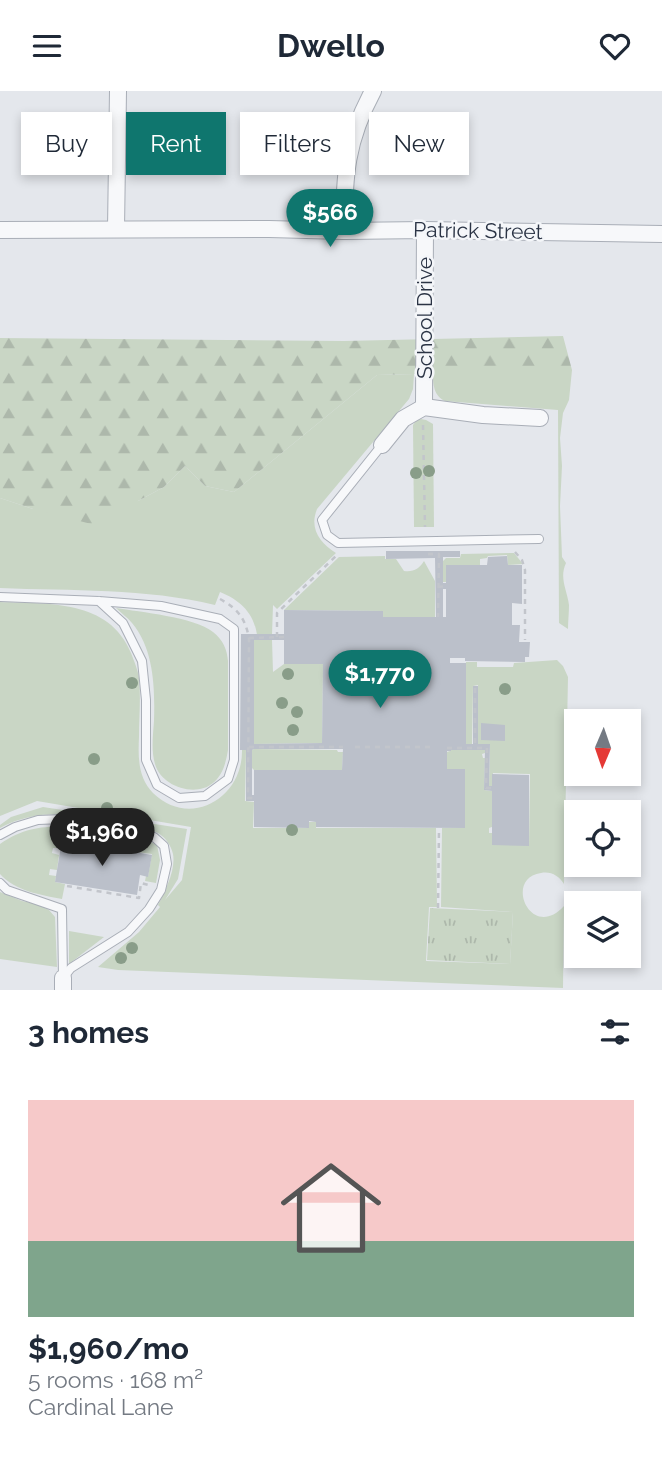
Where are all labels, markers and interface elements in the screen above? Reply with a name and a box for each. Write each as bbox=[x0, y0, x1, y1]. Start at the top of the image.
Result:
icon: menu bbox=[28, 27, 66, 65]
text: Dwello bbox=[277, 27, 385, 64]
icon: heart bbox=[596, 27, 634, 65]
chip: Buy bbox=[21, 112, 112, 175]
chip: Rent bbox=[126, 112, 226, 175]
chip: Filters bbox=[240, 112, 355, 175]
chip: New bbox=[369, 112, 469, 175]
pin: $566 bbox=[289, 190, 371, 249]
text: $566 bbox=[302, 198, 358, 225]
street label: Patrick Street bbox=[413, 217, 543, 244]
street label: School Drive bbox=[412, 257, 437, 379]
pin: $1,770 bbox=[323, 651, 437, 710]
text: $1,770 bbox=[345, 659, 415, 686]
north arrow bbox=[564, 709, 640, 786]
map controls bbox=[564, 709, 641, 968]
button: locate bbox=[564, 800, 641, 877]
pin: $1,960 bbox=[45, 809, 159, 868]
text: $1,960 bbox=[66, 817, 138, 844]
button: layers bbox=[564, 891, 641, 968]
icon: filters bbox=[596, 1013, 634, 1051]
text: 3 homes bbox=[28, 1015, 149, 1050]
icon: home bbox=[268, 1145, 394, 1271]
text: $1,960/mo bbox=[28, 1331, 189, 1366]
text: 5 rooms · 168 m² bbox=[28, 1366, 203, 1393]
text: Cardinal Lane bbox=[28, 1393, 174, 1420]

